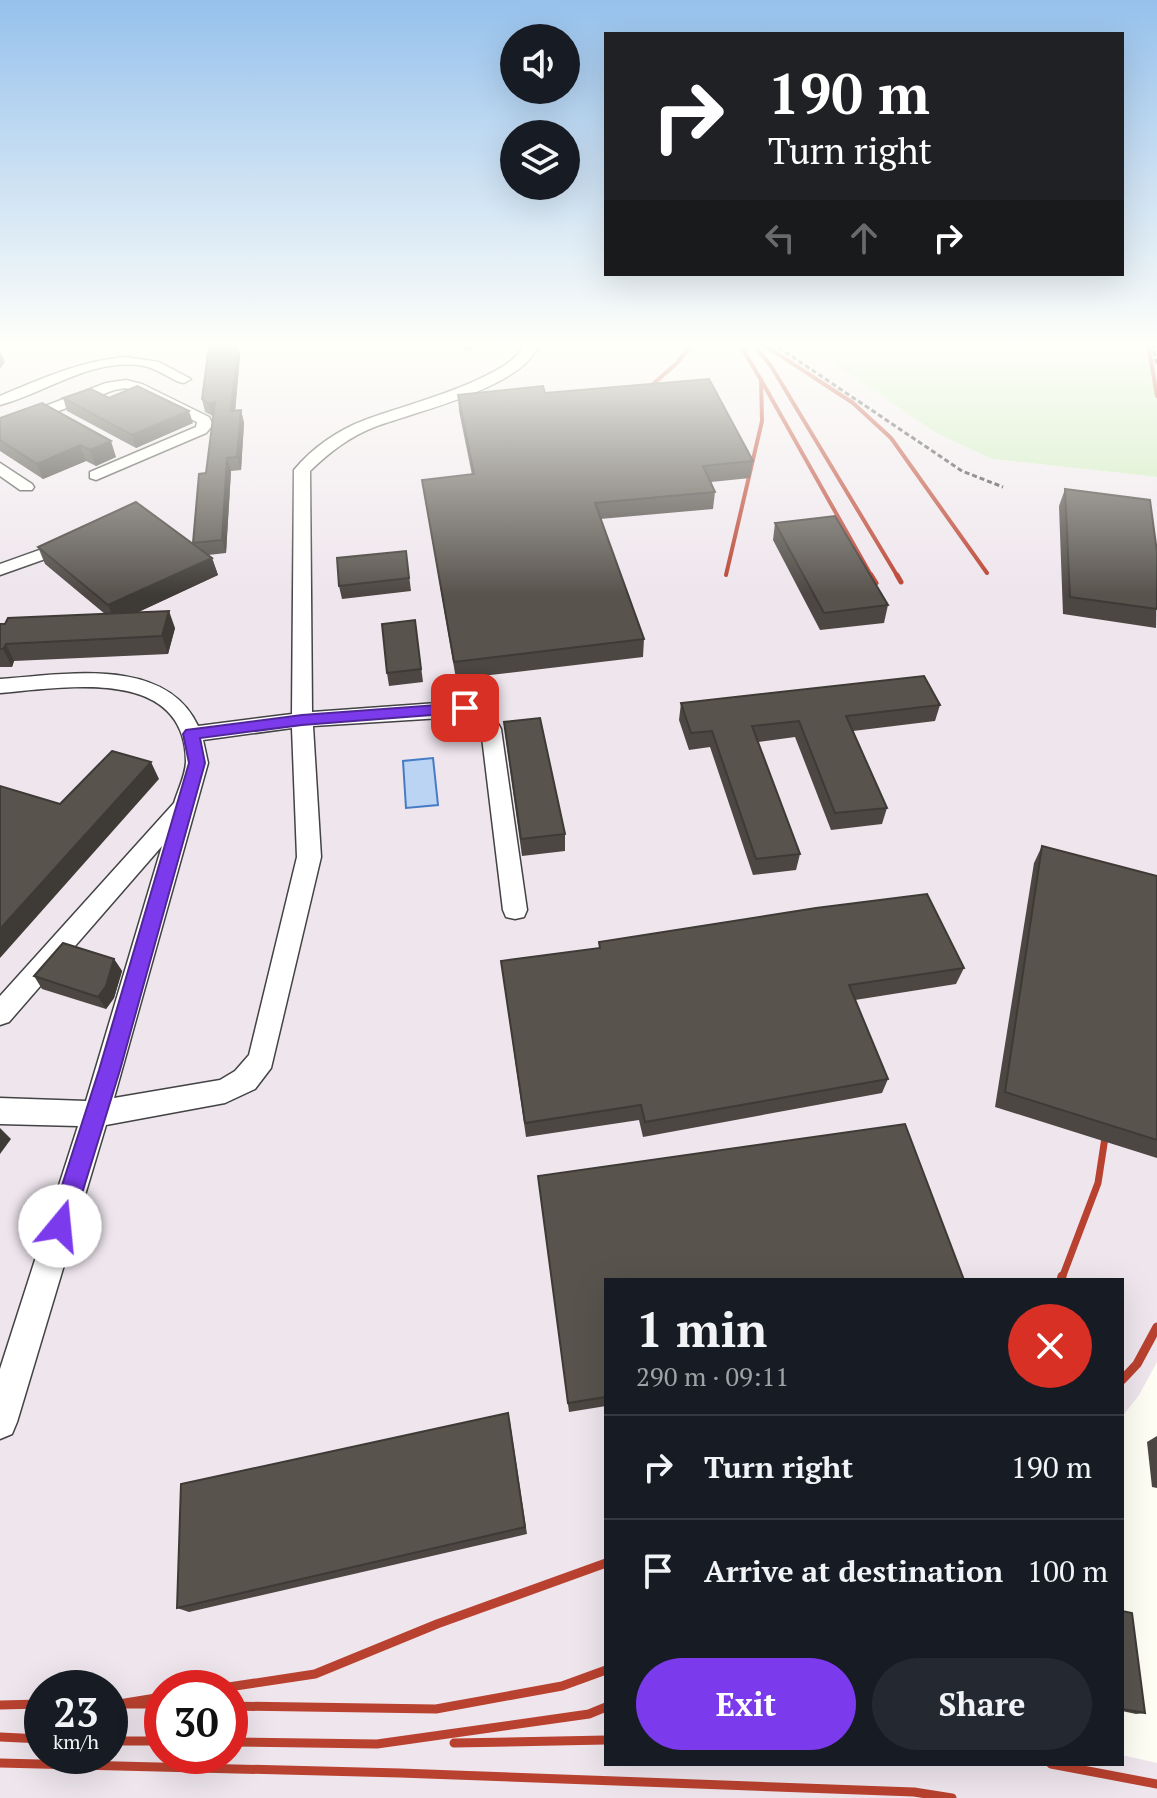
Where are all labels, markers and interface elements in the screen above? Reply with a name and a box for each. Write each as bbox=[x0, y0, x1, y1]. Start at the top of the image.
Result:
map controls bbox=[500, 24, 580, 200]
button: sound bbox=[500, 24, 580, 104]
text: 190 m bbox=[768, 56, 930, 130]
icon: right bbox=[636, 64, 740, 168]
button: layers bbox=[500, 120, 580, 200]
text: Turn right bbox=[768, 127, 932, 174]
icon: left bbox=[758, 216, 802, 260]
icon: ahead bbox=[842, 216, 886, 260]
icon: right bbox=[926, 216, 970, 260]
pin bbox=[431, 674, 499, 742]
icon: arrive bbox=[443, 686, 487, 730]
position arrow bbox=[18, 1184, 102, 1268]
text: 1 min bbox=[636, 1297, 767, 1361]
button: close bbox=[1008, 1304, 1092, 1388]
text: 290 m · 09:11 bbox=[636, 1359, 789, 1393]
icon: right bbox=[636, 1445, 680, 1489]
text: Turn right bbox=[704, 1447, 853, 1487]
text: 190 m bbox=[1011, 1447, 1092, 1487]
icon: arrive bbox=[636, 1549, 680, 1593]
text: Arrive at destination bbox=[704, 1551, 1003, 1591]
text: 100 m bbox=[1027, 1551, 1108, 1591]
button: Exit bbox=[636, 1658, 856, 1750]
button: Share bbox=[872, 1658, 1092, 1750]
speed limit sign: 30 bbox=[144, 1670, 248, 1774]
text: 23 bbox=[53, 1685, 99, 1738]
text: km/h bbox=[53, 1728, 99, 1755]

